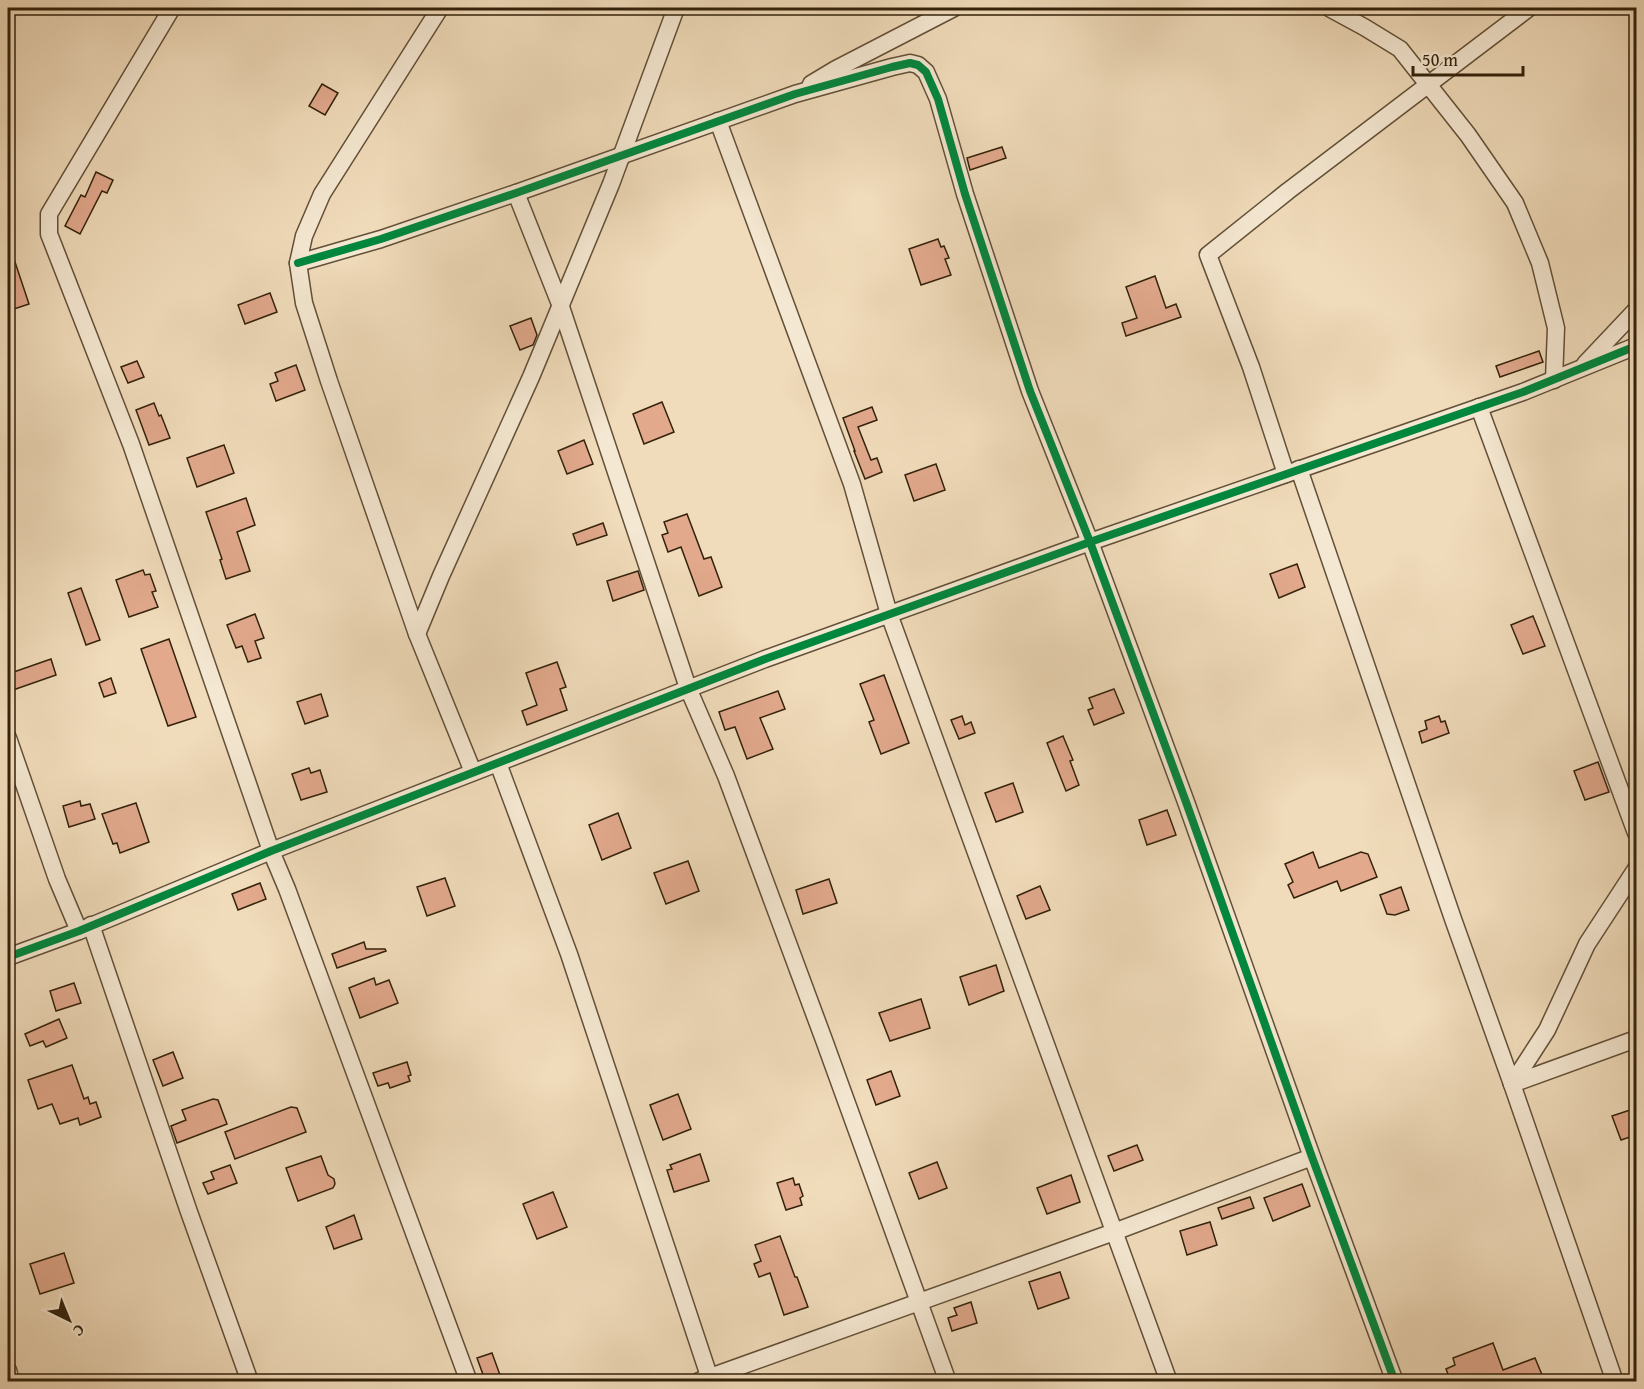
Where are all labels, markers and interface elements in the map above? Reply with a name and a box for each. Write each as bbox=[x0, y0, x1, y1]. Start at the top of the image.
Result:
scale bar bbox=[1413, 39, 1522, 77]
text: 50 m bbox=[1422, 46, 1458, 73]
north arrow bbox=[39, 1290, 99, 1350]
text: С bbox=[68, 1319, 91, 1343]

